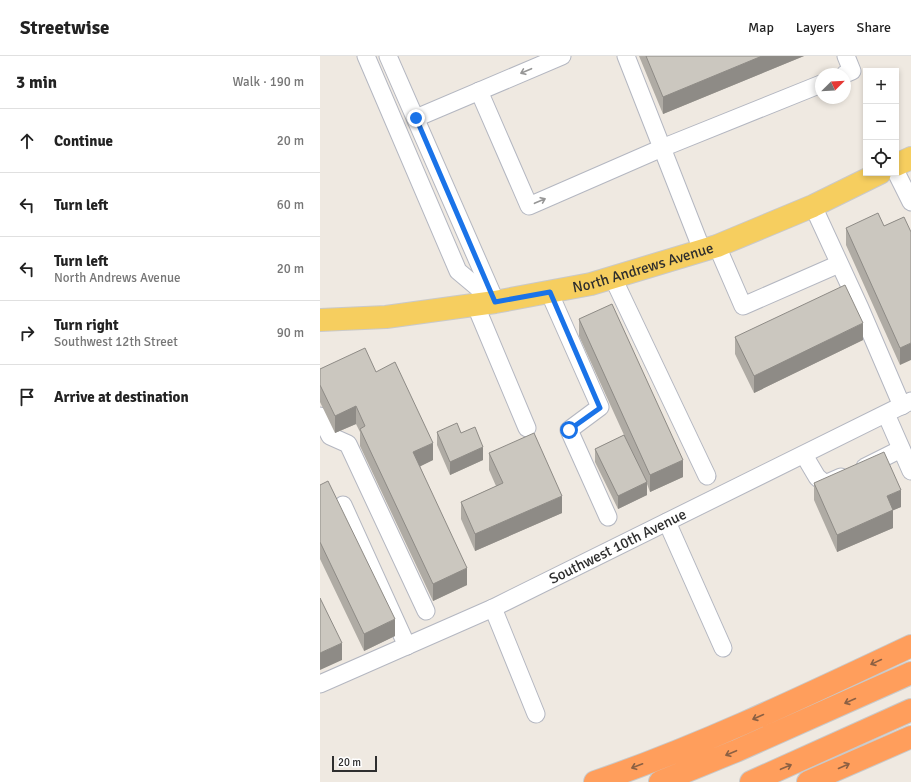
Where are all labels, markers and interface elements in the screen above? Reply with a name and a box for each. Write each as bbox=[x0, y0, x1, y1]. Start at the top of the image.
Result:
text: Streetwise bbox=[20, 16, 110, 40]
text: Map bbox=[748, 19, 774, 36]
text: Layers bbox=[796, 19, 835, 36]
text: Share bbox=[857, 19, 891, 36]
one-way arrow bbox=[520, 68, 532, 75]
north arrow bbox=[815, 68, 851, 104]
map controls bbox=[863, 68, 899, 176]
button: + bbox=[863, 68, 899, 104]
text: 3 min bbox=[16, 72, 57, 93]
text: Walk · 190 m bbox=[233, 74, 304, 90]
button: − bbox=[863, 104, 899, 140]
route end bbox=[407, 109, 425, 127]
icon: ahead bbox=[16, 130, 38, 152]
text: Continue bbox=[54, 132, 113, 150]
text: 20 m bbox=[277, 133, 304, 149]
button: locate bbox=[863, 140, 899, 176]
icon: left bbox=[16, 194, 38, 216]
text: Turn left bbox=[54, 196, 108, 214]
text: 60 m bbox=[277, 197, 304, 213]
one-way arrow bbox=[533, 197, 545, 204]
street label: North Andrews Avenue bbox=[571, 239, 715, 296]
text: Turn left bbox=[54, 252, 108, 270]
icon: left bbox=[16, 258, 38, 280]
text: 20 m bbox=[277, 261, 304, 277]
text: North Andrews Avenue bbox=[54, 270, 181, 286]
text: Turn right bbox=[54, 316, 119, 334]
icon: right bbox=[16, 322, 38, 344]
text: 90 m bbox=[277, 325, 304, 341]
text: Southwest 12th Street bbox=[54, 334, 178, 350]
icon: arrive bbox=[16, 386, 38, 408]
text: Arrive at destination bbox=[54, 388, 189, 406]
route start bbox=[560, 421, 578, 439]
street label: Southwest 10th Avenue bbox=[546, 505, 689, 588]
one-way arrow bbox=[870, 659, 882, 666]
one-way arrow bbox=[844, 698, 856, 705]
one-way arrow bbox=[752, 713, 764, 721]
one-way arrow bbox=[726, 750, 738, 758]
scale bar bbox=[332, 754, 377, 773]
text: 20 m bbox=[338, 756, 361, 769]
one-way arrow bbox=[780, 762, 792, 770]
one-way arrow bbox=[838, 762, 850, 770]
one-way arrow bbox=[632, 763, 644, 771]

